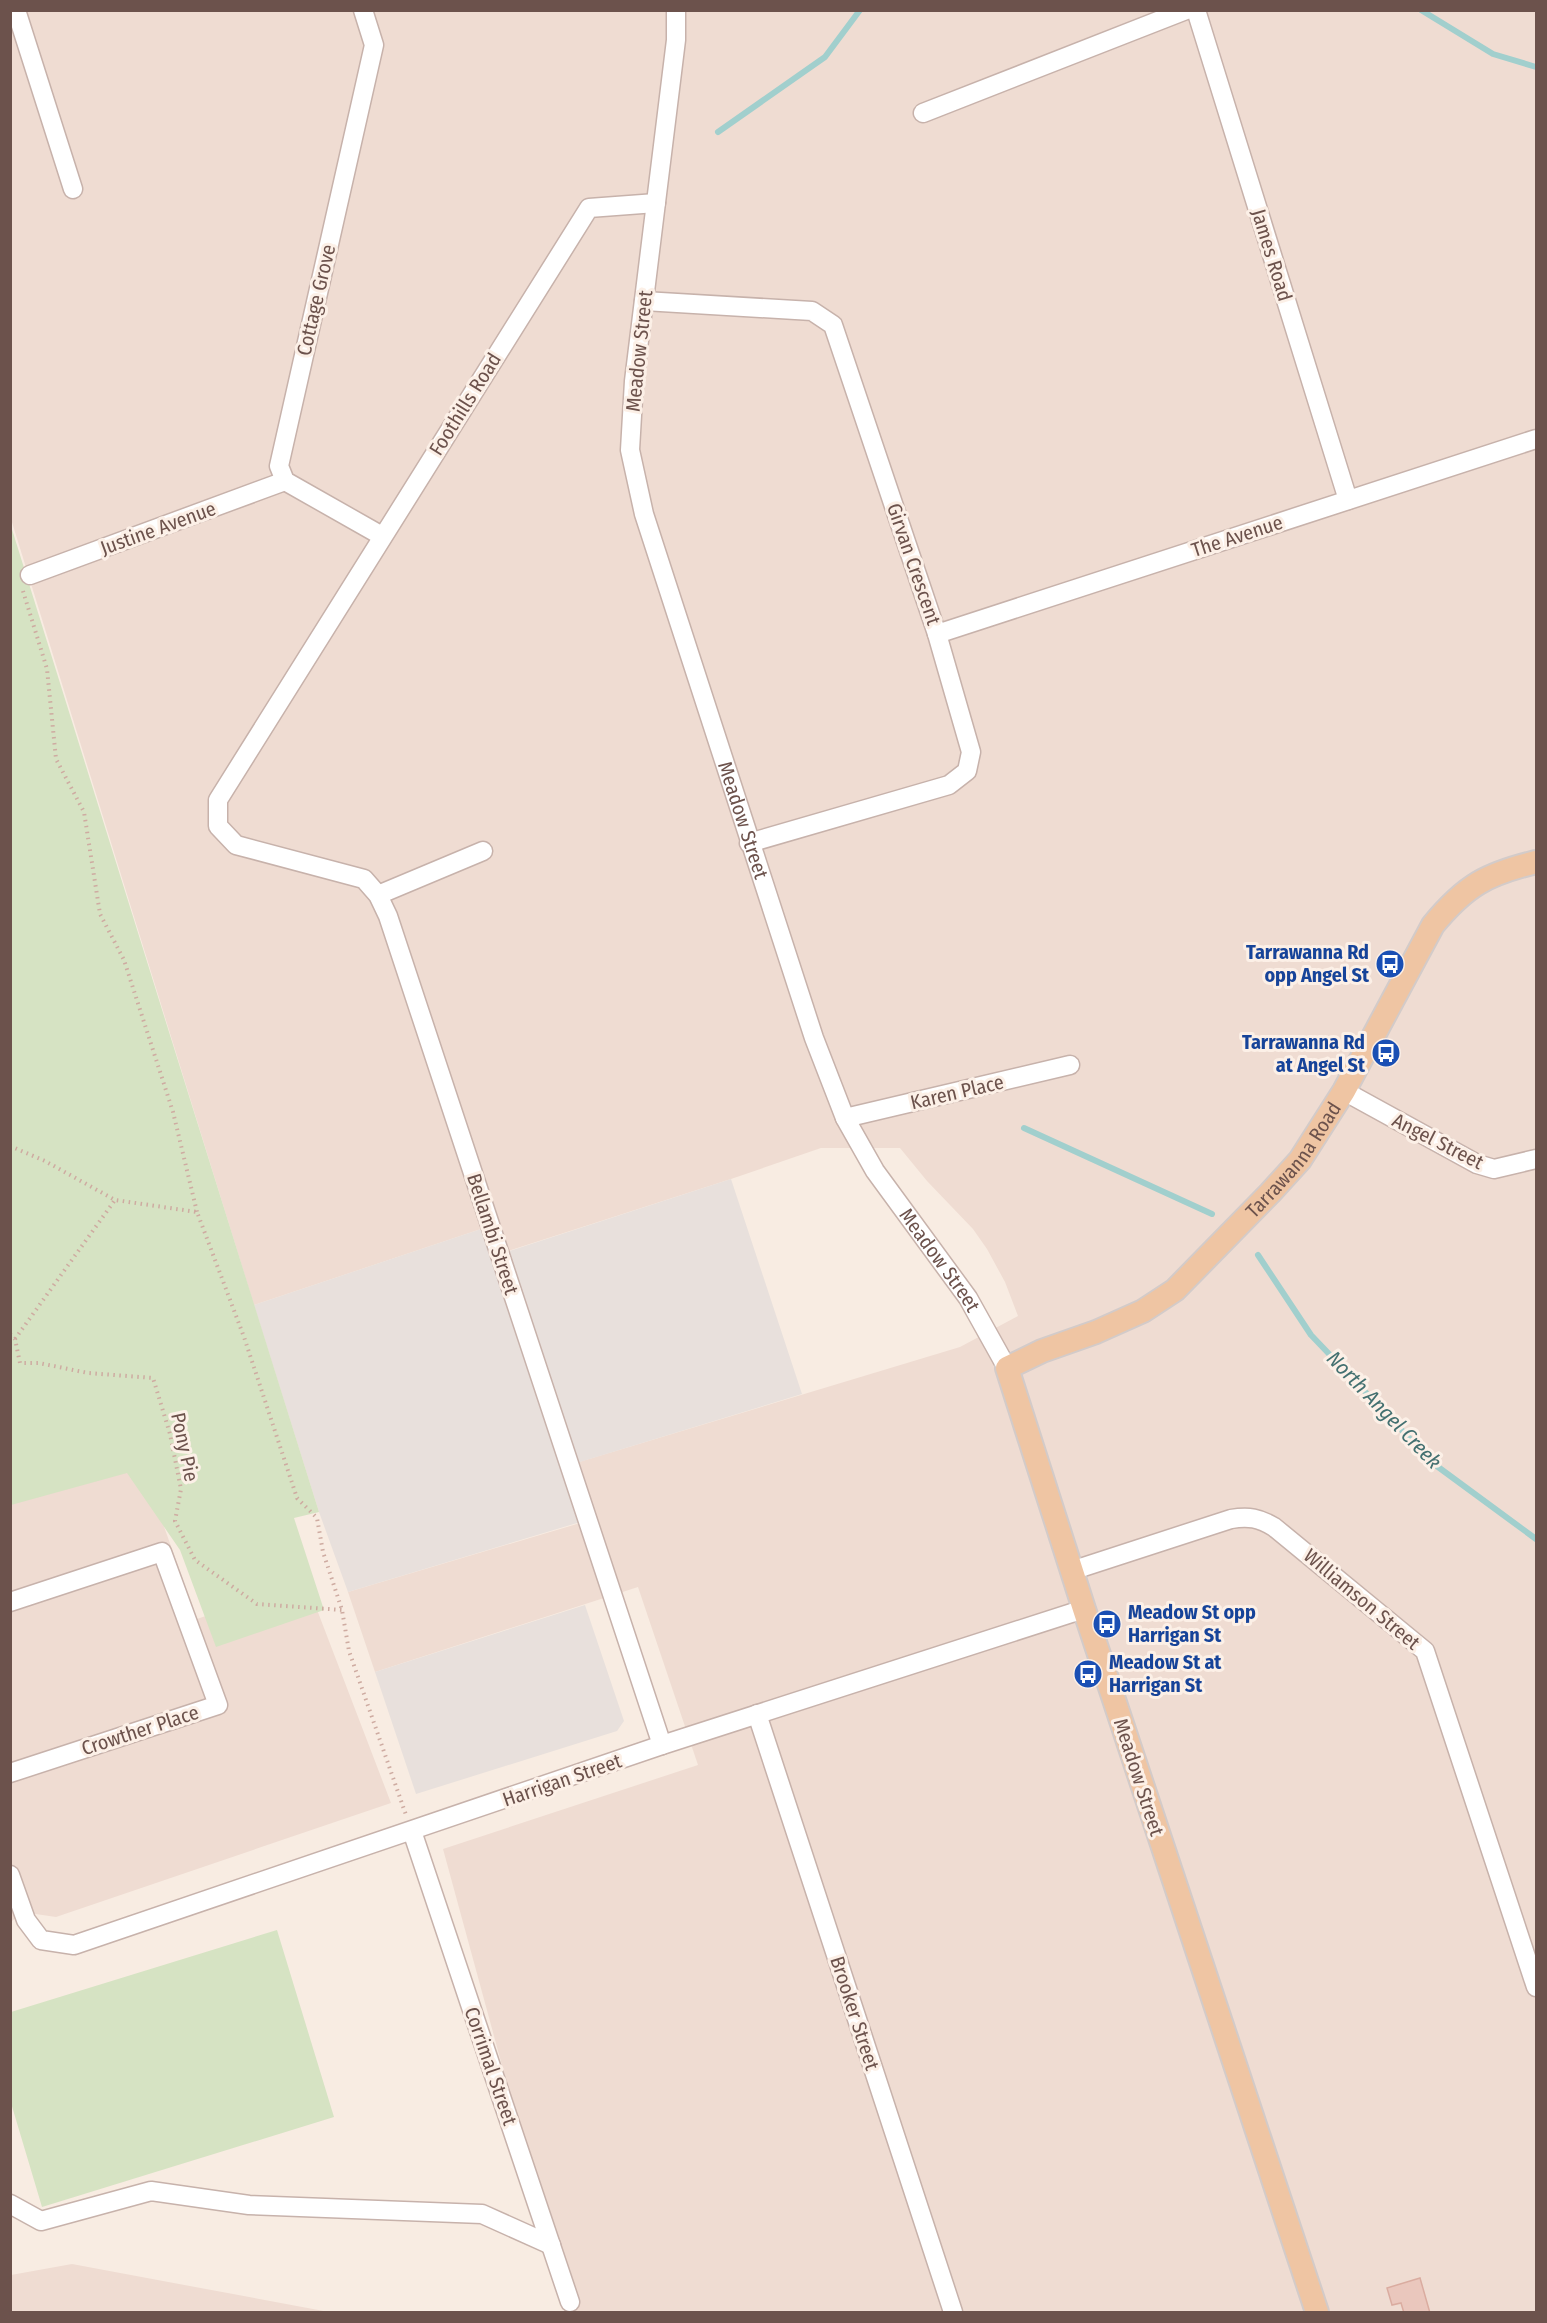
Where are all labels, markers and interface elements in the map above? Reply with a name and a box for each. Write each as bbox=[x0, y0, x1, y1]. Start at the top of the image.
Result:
street label: James Road bbox=[1247, 206, 1297, 304]
street label: Cottage Grove bbox=[292, 242, 340, 358]
street label: Meadow Street bbox=[621, 289, 657, 413]
street label: Foothills Road bbox=[424, 348, 506, 460]
street label: Justine Avenue bbox=[97, 496, 219, 560]
street label: Girvan Crescent bbox=[882, 500, 946, 628]
street label: The Avenue bbox=[1188, 510, 1286, 562]
street label: Meadow Street bbox=[713, 758, 774, 882]
place label: Tarrawanna Rd opp Angel St bbox=[1246, 940, 1370, 987]
bus stop icon: Tarrawanna Rd opp Angel St bbox=[1374, 948, 1406, 980]
place label: Tarrawanna Rd at Angel St bbox=[1242, 1030, 1366, 1077]
bus stop icon: Tarrawanna Rd at Angel St bbox=[1370, 1037, 1402, 1069]
street label: Karen Place bbox=[908, 1070, 1006, 1114]
street label: Tarrawanna Road bbox=[1241, 1097, 1346, 1223]
street label: Angel Street bbox=[1388, 1108, 1488, 1174]
street label: Bellambi Street bbox=[462, 1170, 524, 1298]
street label: Meadow Street bbox=[894, 1204, 985, 1316]
water label: North Angel Creek bbox=[1321, 1346, 1447, 1474]
street label: Pony Pie bbox=[166, 1410, 204, 1484]
street label: Williamson Street bbox=[1299, 1543, 1425, 1655]
place label: Meadow St opp Harrigan St bbox=[1128, 1600, 1256, 1647]
bus stop icon: Meadow St opp Harrigan St bbox=[1091, 1608, 1123, 1640]
place label: Meadow St at Harrigan St bbox=[1109, 1650, 1222, 1697]
bus stop icon: Meadow St at Harrigan St bbox=[1072, 1658, 1104, 1690]
street label: Crowther Place bbox=[78, 1700, 202, 1760]
street label: Meadow Street bbox=[1109, 1715, 1169, 1839]
street label: Harrigan Street bbox=[499, 1748, 625, 1812]
street label: Brooker Street bbox=[825, 1953, 885, 2073]
street label: Corrimal Street bbox=[460, 2004, 523, 2129]

